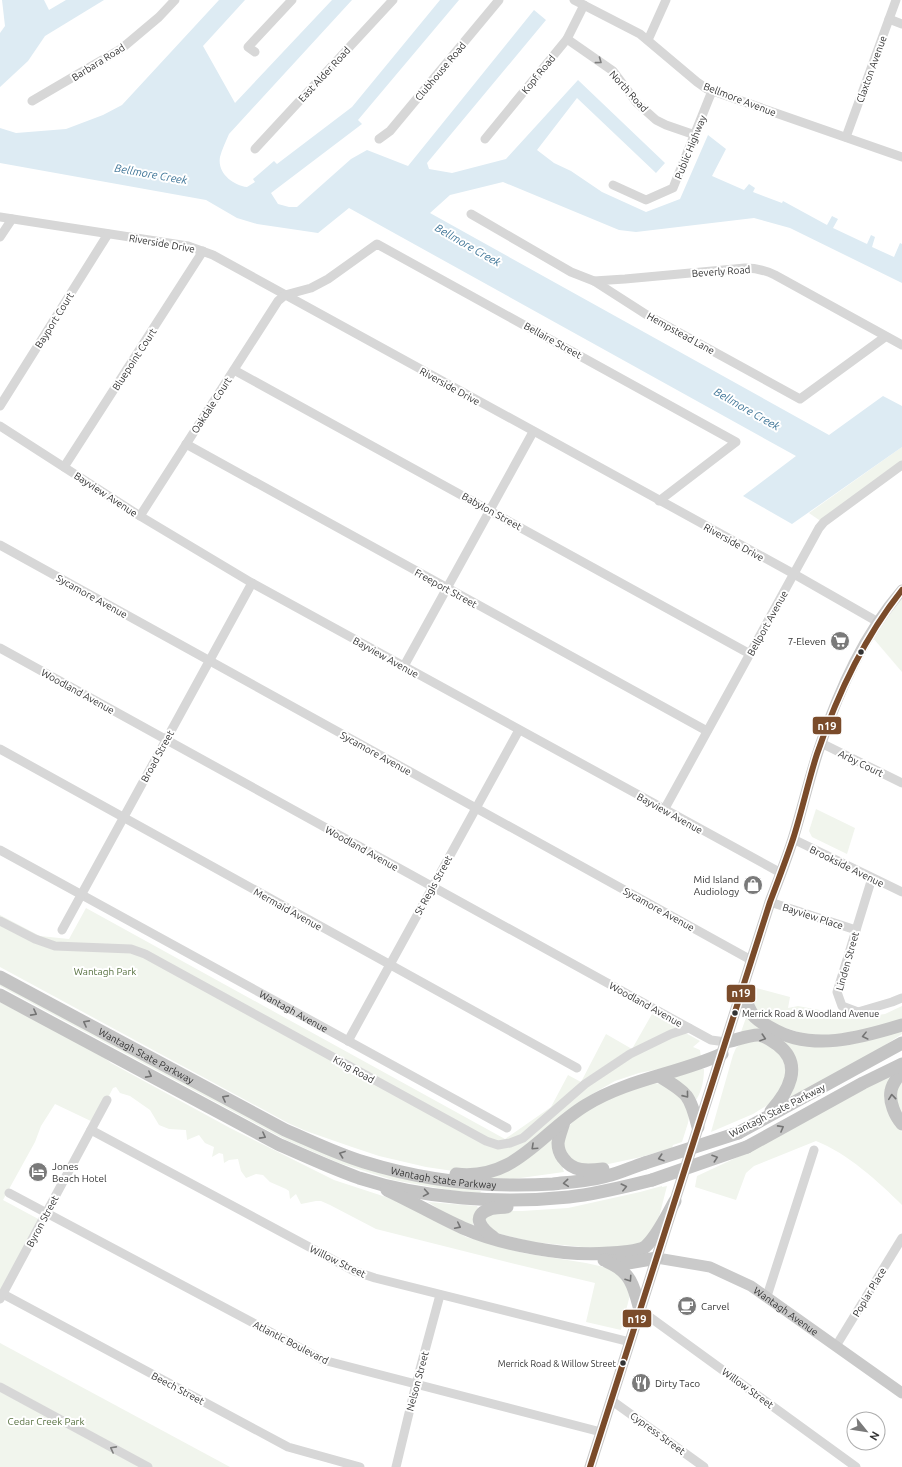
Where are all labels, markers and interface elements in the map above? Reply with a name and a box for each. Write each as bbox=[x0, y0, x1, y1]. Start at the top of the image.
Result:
street label: Claxton Avenue bbox=[854, 34, 889, 104]
street label: Clubhouse Road bbox=[413, 40, 468, 103]
street label: Barbara Road bbox=[70, 42, 127, 83]
street label: East Alder Road bbox=[296, 45, 353, 104]
street label: Kopf Road bbox=[519, 53, 557, 96]
one-way arrow bbox=[594, 56, 601, 63]
street label: North Road bbox=[607, 68, 650, 114]
street label: Bellmore Avenue bbox=[702, 81, 778, 118]
street label: Public Highway bbox=[673, 113, 708, 181]
water label: Bellmore Creek bbox=[114, 162, 189, 186]
water label: Bellmore Creek bbox=[433, 221, 503, 269]
street label: Riverside Drive bbox=[128, 232, 196, 255]
street label: Beverly Road bbox=[691, 264, 751, 279]
street label: Bayport Court bbox=[33, 290, 76, 350]
street label: Hempstead Lane bbox=[645, 310, 716, 357]
street label: Bellaire Street bbox=[522, 320, 584, 361]
street label: Bluepoint Court bbox=[110, 326, 159, 392]
street label: Riverside Drive bbox=[418, 365, 482, 407]
street label: Oakdale Court bbox=[189, 375, 234, 435]
water label: Bellmore Creek bbox=[712, 385, 782, 433]
street label: Bayview Avenue bbox=[72, 470, 139, 519]
street label: Babylon Street bbox=[460, 490, 524, 532]
street label: Riverside Drive bbox=[702, 521, 766, 563]
street label: Freeport Street bbox=[413, 567, 479, 610]
street label: Sycamore Avenue bbox=[54, 572, 129, 621]
street label: Bellport Avenue bbox=[745, 589, 790, 658]
supermarket icon: 7-Eleven bbox=[829, 630, 851, 652]
street label: Bayview Avenue bbox=[351, 635, 420, 680]
place label: 7-Eleven bbox=[788, 636, 826, 647]
unlabelled marker bbox=[856, 647, 866, 657]
street label: Woodland Avenue bbox=[39, 667, 116, 716]
line badge: n19 bbox=[812, 716, 842, 735]
text: n19 bbox=[818, 720, 836, 732]
street label: Broad Street bbox=[139, 729, 176, 784]
street label: Sycamore Avenue bbox=[338, 729, 413, 778]
street label: Arby Court bbox=[837, 748, 885, 779]
street label: Bayview Avenue bbox=[635, 791, 704, 836]
street label: Woodland Avenue bbox=[323, 824, 400, 873]
street label: Brookside Avenue bbox=[808, 844, 886, 889]
street label: St Regis Street bbox=[413, 854, 454, 917]
place label: Mid Island Audiology bbox=[694, 874, 739, 897]
shop icon: Mid Island Audiology bbox=[742, 874, 764, 896]
street label: Sycamore Avenue bbox=[621, 885, 696, 934]
street label: Mermaid Avenue bbox=[252, 886, 324, 933]
street label: Bayview Place bbox=[781, 901, 845, 931]
street label: Linden Street bbox=[834, 930, 861, 992]
park label: Wantagh Park bbox=[74, 966, 136, 977]
street label: Woodland Avenue bbox=[607, 980, 684, 1029]
line badge: n19 bbox=[726, 984, 756, 1003]
text: n19 bbox=[732, 987, 750, 999]
street label: Wantagh Avenue bbox=[257, 988, 330, 1035]
one-way arrow bbox=[30, 1008, 38, 1016]
marker: Merrick Road & Woodland Avenue bbox=[730, 1008, 740, 1018]
place label: Merrick Road & Woodland Avenue bbox=[742, 1009, 879, 1019]
one-way arrow bbox=[83, 1020, 90, 1028]
street label: Wantagh State Parkway bbox=[97, 1026, 196, 1086]
one-way arrow bbox=[861, 1031, 868, 1040]
one-way arrow bbox=[760, 1033, 767, 1041]
street label: King Road bbox=[331, 1054, 376, 1085]
one-way arrow bbox=[145, 1070, 152, 1077]
street label: Wantagh State Parkway bbox=[727, 1081, 827, 1139]
one-way arrow bbox=[681, 1091, 688, 1098]
one-way arrow bbox=[888, 1094, 897, 1100]
one-way arrow bbox=[222, 1095, 230, 1102]
one-way arrow bbox=[777, 1125, 784, 1132]
one-way arrow bbox=[259, 1131, 267, 1139]
one-way arrow bbox=[531, 1142, 539, 1149]
one-way arrow bbox=[339, 1151, 346, 1159]
one-way arrow bbox=[657, 1153, 664, 1162]
one-way arrow bbox=[711, 1154, 718, 1163]
hotel icon: Jones Beach Hotel bbox=[27, 1161, 49, 1183]
place label: Jones Beach Hotel bbox=[52, 1161, 107, 1184]
street label: Wantagh State Parkway bbox=[390, 1165, 497, 1191]
one-way arrow bbox=[563, 1178, 569, 1187]
one-way arrow bbox=[621, 1183, 627, 1191]
one-way arrow bbox=[422, 1188, 429, 1196]
street label: Byron Street bbox=[24, 1194, 61, 1249]
one-way arrow bbox=[454, 1221, 461, 1228]
street label: Willow Street bbox=[308, 1243, 368, 1280]
street label: Poplar Place bbox=[850, 1266, 888, 1319]
one-way arrow bbox=[624, 1275, 632, 1282]
street label: Wantagh Avenue bbox=[751, 1285, 820, 1338]
cafe icon: Carvel bbox=[676, 1295, 698, 1317]
place label: Carvel bbox=[701, 1301, 730, 1312]
line badge: n19 bbox=[622, 1309, 652, 1328]
text: n19 bbox=[628, 1313, 646, 1325]
street label: Atlantic Boulevard bbox=[251, 1319, 330, 1366]
street label: Nelson Street bbox=[404, 1350, 431, 1412]
marker: Merrick Road & Willow Street bbox=[618, 1358, 628, 1368]
place label: Merrick Road & Willow Street bbox=[498, 1359, 616, 1369]
street label: Willow Street bbox=[720, 1366, 776, 1411]
street label: Beech Street bbox=[150, 1370, 206, 1407]
restaurant icon: Dirty Taco bbox=[630, 1372, 652, 1394]
place label: Dirty Taco bbox=[655, 1378, 700, 1389]
street label: Cypress Street bbox=[628, 1410, 687, 1457]
north arrow bbox=[846, 1411, 886, 1451]
park label: Cedar Creek Park bbox=[8, 1416, 84, 1427]
text: N bbox=[867, 1429, 882, 1443]
one-way arrow bbox=[110, 1446, 117, 1453]

